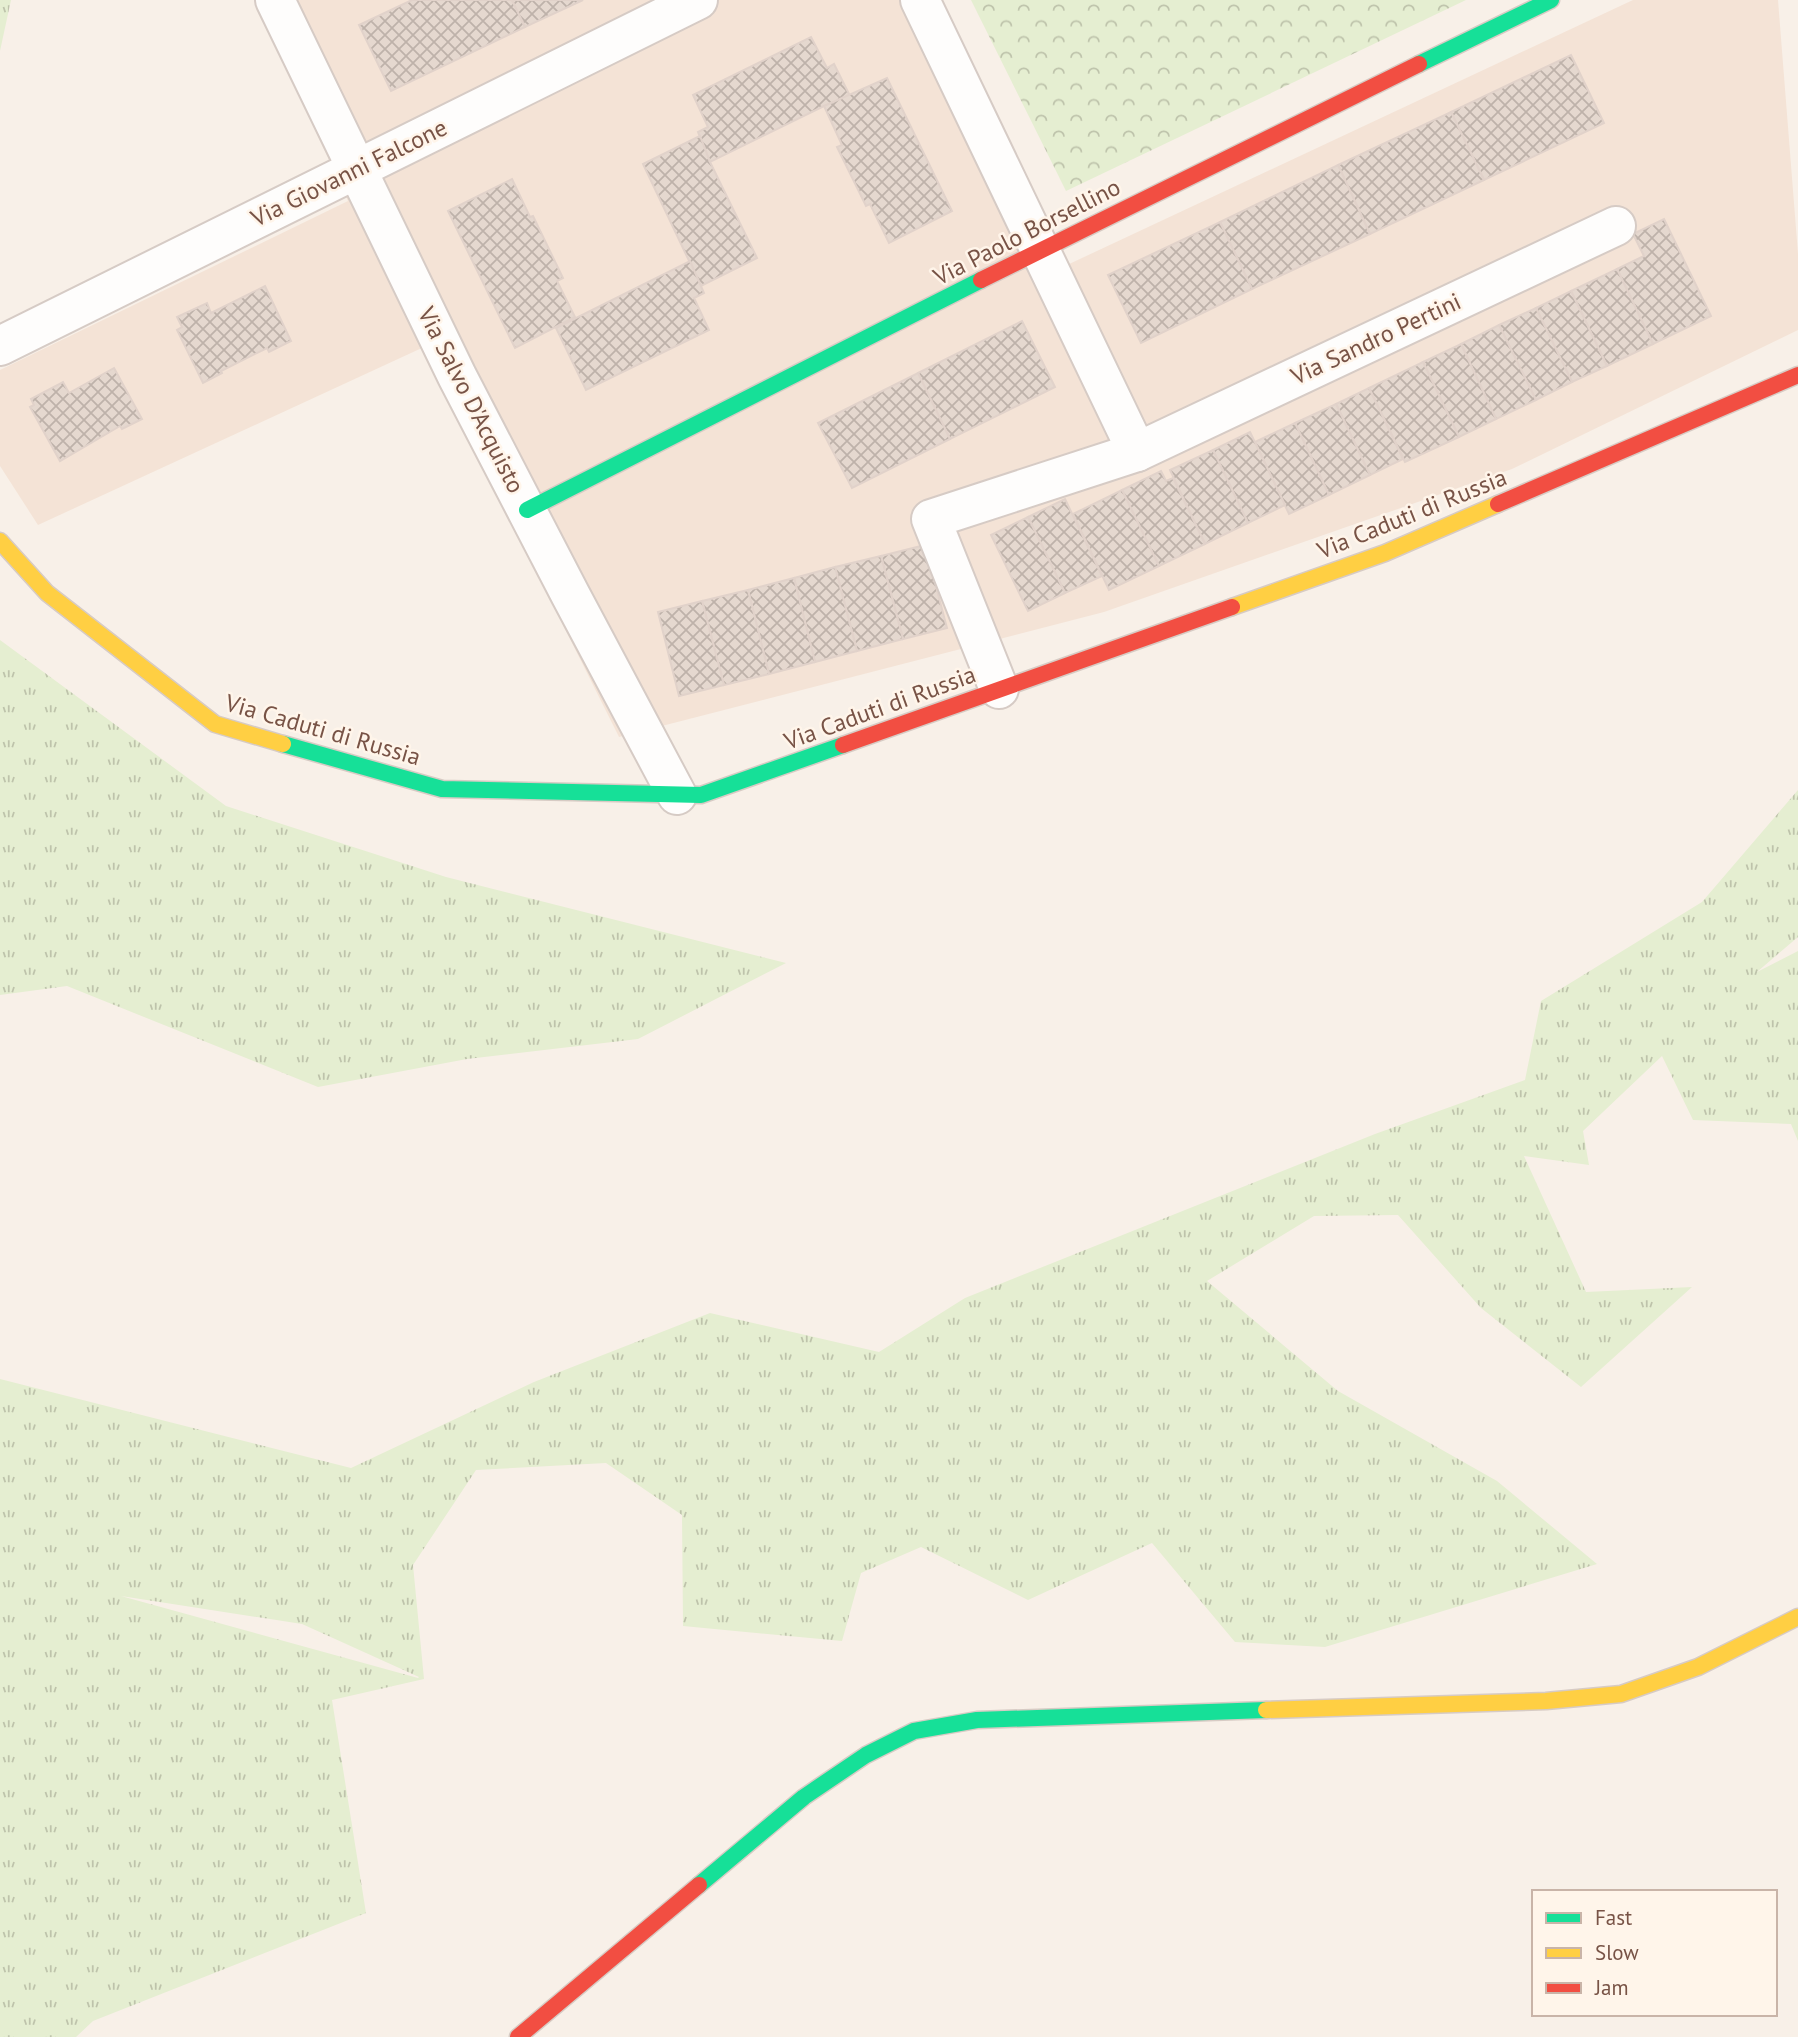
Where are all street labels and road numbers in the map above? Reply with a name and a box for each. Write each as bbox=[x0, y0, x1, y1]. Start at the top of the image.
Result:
street label: Via Giovanni Falcone bbox=[245, 112, 452, 234]
street label: Via Paolo Borsellino bbox=[927, 171, 1125, 293]
street label: Via Sandro Pertini bbox=[1285, 286, 1466, 392]
street label: Via Salvo D'Acquisto bbox=[411, 301, 532, 498]
street label: Via Caduti di Russia bbox=[1312, 461, 1511, 566]
street label: Via Caduti di Russia bbox=[779, 658, 980, 757]
street label: Via Caduti di Russia bbox=[221, 687, 424, 772]

